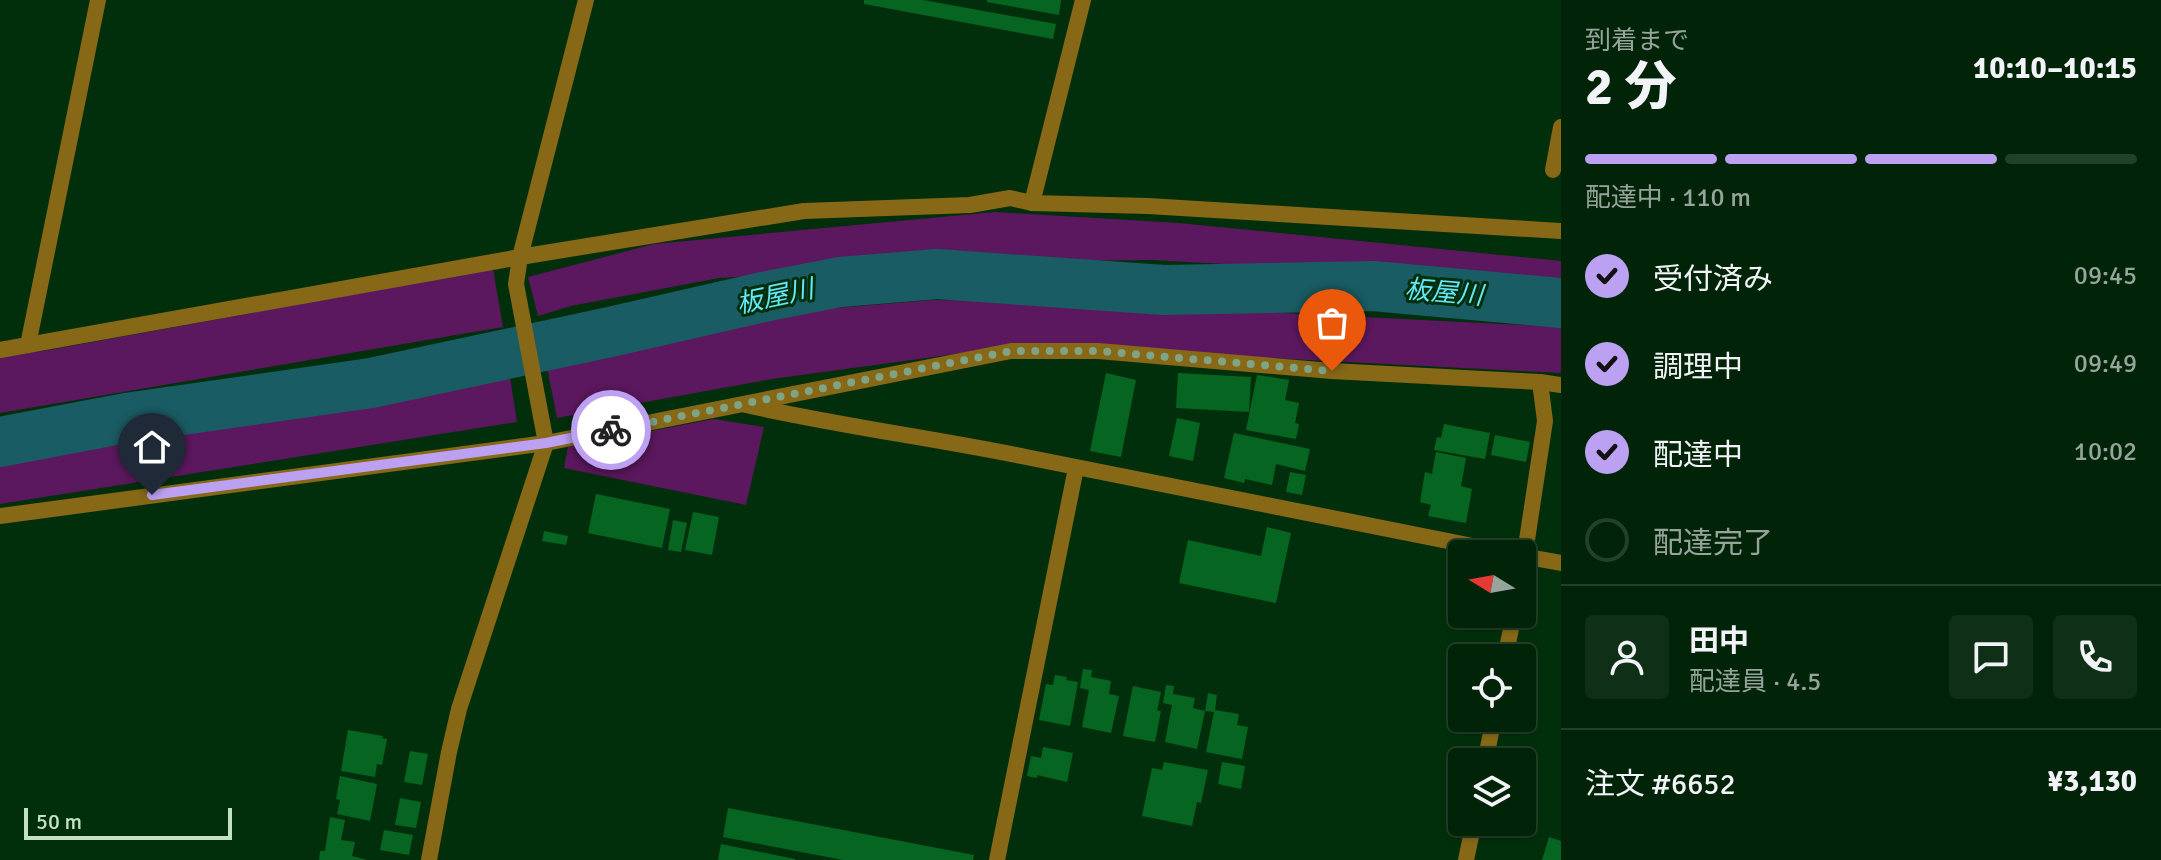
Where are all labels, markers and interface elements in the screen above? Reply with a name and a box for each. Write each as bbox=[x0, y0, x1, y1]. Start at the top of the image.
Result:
text: 到着まで bbox=[1585, 25, 1689, 57]
text: 10:10–10:15 bbox=[1973, 50, 2137, 87]
text: 2 分 bbox=[1585, 55, 1677, 119]
text: 配達中 · 110 m bbox=[1585, 182, 1751, 214]
icon: check bbox=[1585, 254, 1629, 298]
text: 09:45 bbox=[2074, 260, 2137, 292]
text: 受付済み bbox=[1653, 261, 1773, 298]
water label: 板屋川 bbox=[734, 273, 820, 321]
water label: 板屋川 bbox=[1404, 274, 1487, 313]
pin bbox=[1298, 289, 1366, 371]
icon: bag bbox=[1310, 301, 1354, 345]
icon: check bbox=[1585, 342, 1629, 386]
text: 09:49 bbox=[2074, 348, 2137, 380]
text: 調理中 bbox=[1653, 349, 1743, 386]
courier bbox=[571, 390, 651, 470]
icon: bike bbox=[589, 408, 633, 452]
pin bbox=[118, 413, 186, 495]
icon: home bbox=[130, 425, 174, 469]
icon: check bbox=[1585, 430, 1629, 474]
text: 10:02 bbox=[2074, 436, 2137, 468]
text: 配達中 bbox=[1653, 437, 1743, 474]
text: 配達完了 bbox=[1653, 525, 1773, 562]
north arrow bbox=[1448, 540, 1536, 628]
map controls bbox=[1448, 540, 1536, 836]
button: person bbox=[1585, 615, 1669, 699]
button: chat bbox=[1949, 615, 2033, 699]
button: phone bbox=[2053, 615, 2137, 699]
text: 田中 bbox=[1689, 623, 1749, 660]
button: locate bbox=[1448, 644, 1536, 732]
text: 配達員 · 4.5 bbox=[1689, 666, 1821, 698]
button: layers bbox=[1448, 748, 1536, 836]
text: ¥3,130 bbox=[2047, 763, 2137, 800]
text: 注文 #6652 bbox=[1585, 766, 1736, 803]
scale bar bbox=[24, 804, 232, 840]
text: 50 m bbox=[36, 808, 82, 835]

